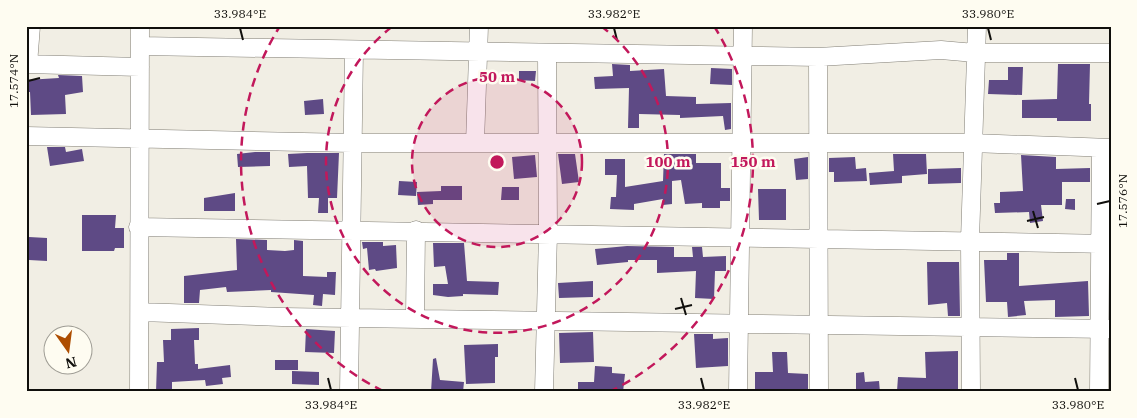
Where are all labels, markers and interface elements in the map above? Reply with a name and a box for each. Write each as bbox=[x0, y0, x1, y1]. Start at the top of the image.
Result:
text: 33.984°E bbox=[214, 6, 266, 21]
text: 33.982°E bbox=[588, 6, 640, 21]
text: 33.980°E bbox=[962, 6, 1014, 21]
text: 17.574°N bbox=[6, 54, 21, 108]
text: 50 m bbox=[479, 67, 515, 86]
text: 100 m bbox=[645, 152, 691, 171]
text: 150 m bbox=[730, 152, 776, 171]
centre of rings bbox=[488, 153, 506, 171]
text: 17.576°N bbox=[1115, 174, 1130, 228]
north arrow bbox=[42, 326, 92, 376]
text: N bbox=[64, 353, 79, 373]
text: 33.984°E bbox=[305, 397, 357, 412]
text: 33.982°E bbox=[678, 397, 730, 412]
text: 33.980°E bbox=[1052, 397, 1104, 412]

